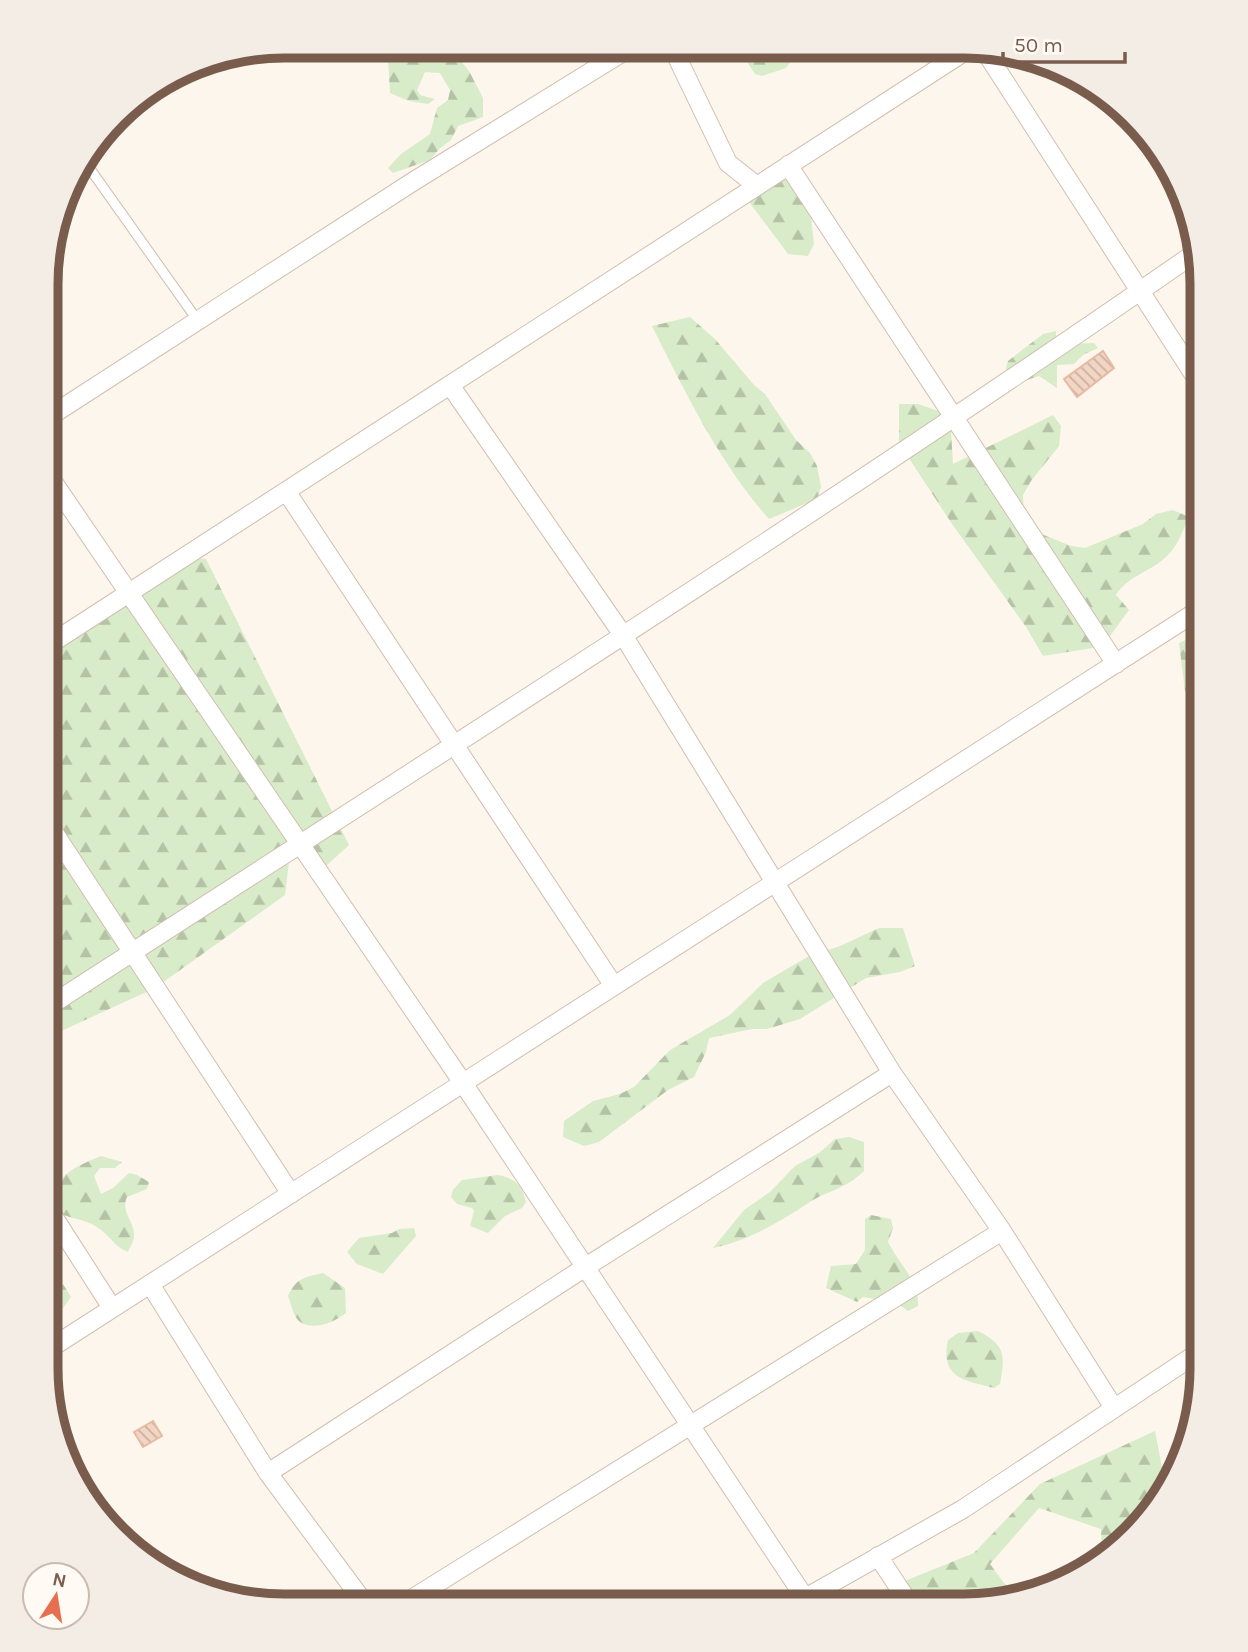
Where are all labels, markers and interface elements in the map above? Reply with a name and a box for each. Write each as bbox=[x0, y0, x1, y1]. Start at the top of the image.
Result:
scale bar bbox=[1003, 21, 1126, 65]
text: 50 m bbox=[1014, 33, 1063, 57]
north arrow bbox=[21, 1561, 91, 1631]
text: N bbox=[50, 1568, 68, 1593]

